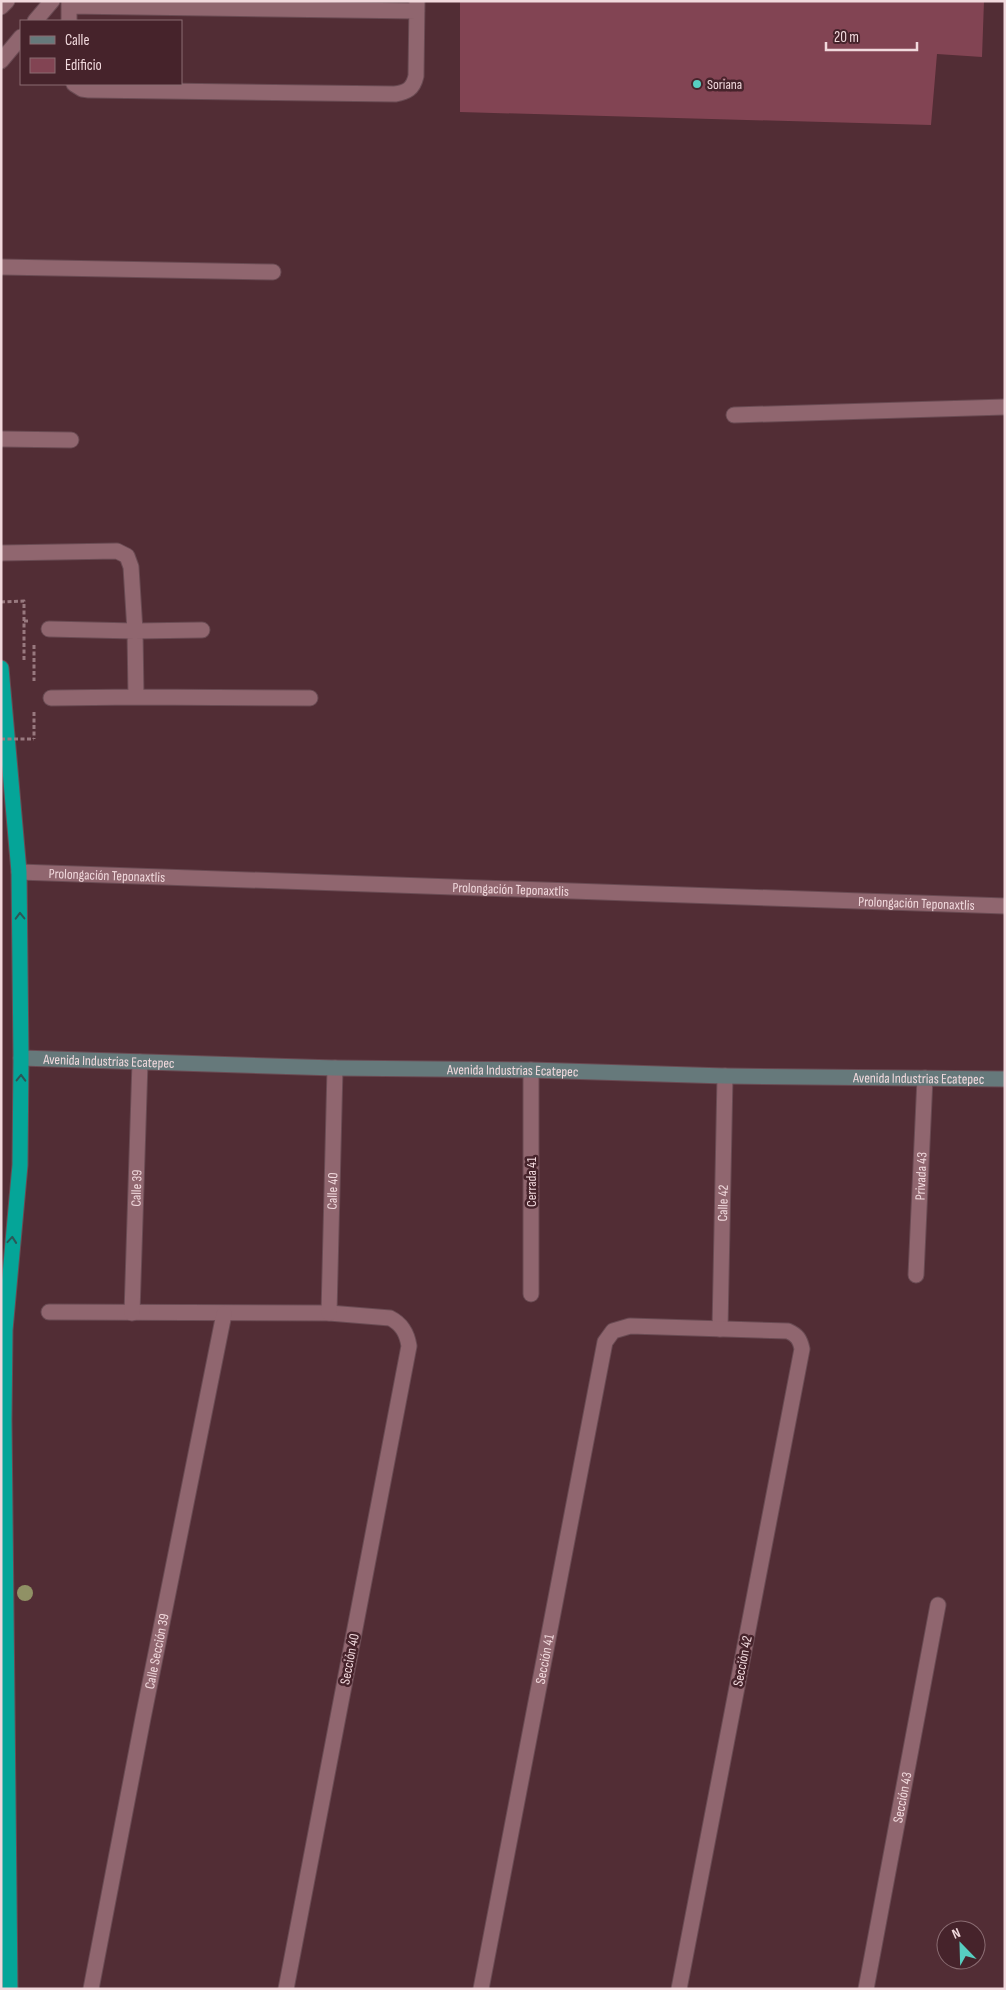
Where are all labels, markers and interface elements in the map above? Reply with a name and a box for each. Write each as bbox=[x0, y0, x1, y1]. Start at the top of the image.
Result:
legend bbox=[20, 20, 182, 85]
scale bar bbox=[826, 20, 917, 52]
text: 20 m bbox=[834, 28, 859, 47]
text: Calle bbox=[65, 31, 89, 50]
text: Edificio bbox=[65, 56, 102, 75]
place label: Soriana bbox=[707, 76, 742, 93]
marker: Soriana bbox=[691, 78, 703, 90]
street label: Prolongación Teponaxtlis bbox=[48, 865, 165, 886]
street label: Prolongación Teponaxtlis bbox=[452, 879, 569, 900]
street label: Prolongación Teponaxtlis bbox=[858, 893, 975, 914]
one-way arrow bbox=[14, 912, 25, 920]
street label: Avenida Industrias Ecatepec bbox=[42, 1051, 175, 1072]
street label: Avenida Industrias Ecatepec bbox=[446, 1061, 579, 1080]
street label: Avenida Industrias Ecatepec bbox=[852, 1069, 984, 1088]
one-way arrow bbox=[16, 1074, 26, 1082]
street label: Privada 43 bbox=[911, 1151, 931, 1201]
street label: Cerrada 41 bbox=[523, 1157, 540, 1207]
street label: Calle 39 bbox=[127, 1169, 146, 1207]
street label: Calle 40 bbox=[324, 1172, 341, 1210]
street label: Calle 42 bbox=[714, 1184, 732, 1222]
one-way arrow bbox=[6, 1236, 17, 1244]
street label: Calle Sección 39 bbox=[141, 1612, 173, 1691]
street label: Sección 40 bbox=[336, 1632, 363, 1686]
street label: Sección 41 bbox=[532, 1633, 558, 1685]
street label: Sección 42 bbox=[729, 1634, 756, 1688]
street label: Sección 43 bbox=[889, 1771, 916, 1824]
north arrow bbox=[936, 1920, 986, 1970]
text: N bbox=[949, 1924, 963, 1943]

